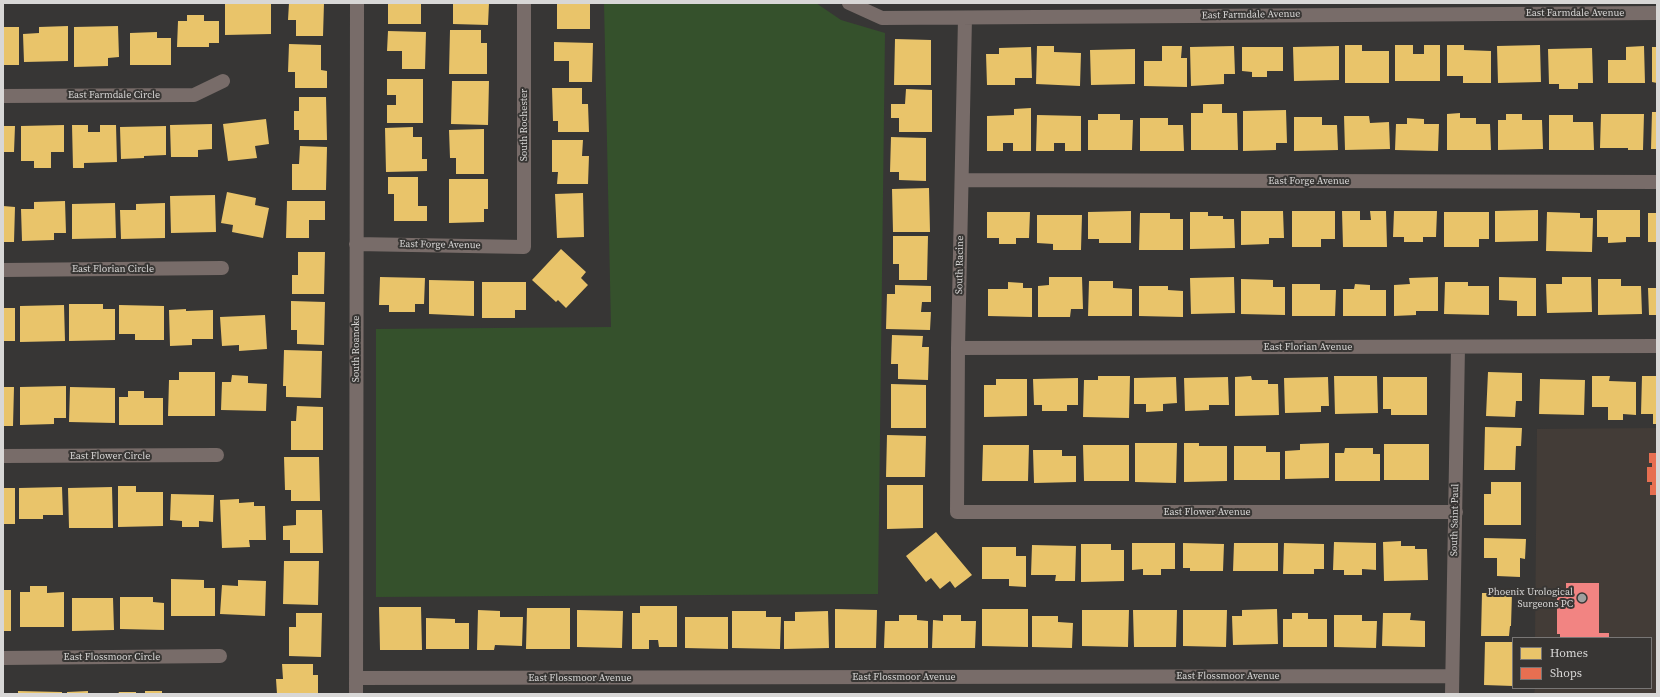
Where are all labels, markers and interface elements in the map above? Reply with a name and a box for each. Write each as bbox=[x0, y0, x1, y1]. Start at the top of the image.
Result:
street label: East Farmdale Avenue bbox=[1526, 7, 1624, 19]
street label: East Farmdale Avenue bbox=[1202, 8, 1300, 22]
street label: East Farmdale Circle bbox=[68, 89, 160, 101]
street label: South Rochester bbox=[518, 89, 530, 161]
street label: East Forge Avenue bbox=[1268, 175, 1350, 187]
street label: South Racine bbox=[953, 236, 967, 294]
street label: East Forge Avenue bbox=[399, 238, 481, 252]
street label: East Florian Circle bbox=[72, 263, 154, 275]
street label: South Roanoke bbox=[350, 316, 362, 382]
street label: East Florian Avenue bbox=[1264, 341, 1352, 353]
street label: East Flower Circle bbox=[70, 450, 150, 462]
street label: South Saint Paul bbox=[1448, 484, 1462, 556]
street label: East Flower Avenue bbox=[1163, 506, 1251, 518]
place label: Phoenix Urological Surgeons PC bbox=[1488, 586, 1573, 610]
marker: Phoenix Urological Surgeons PC bbox=[1576, 592, 1588, 604]
legend bbox=[1512, 637, 1652, 689]
text: Homes bbox=[1550, 645, 1588, 661]
street label: East Flossmoor Circle bbox=[64, 651, 160, 663]
text: Shops bbox=[1550, 665, 1582, 681]
street label: East Flossmoor Avenue bbox=[1176, 670, 1280, 682]
street label: East Flossmoor Avenue bbox=[852, 671, 956, 683]
street label: East Flossmoor Avenue bbox=[528, 672, 632, 684]

